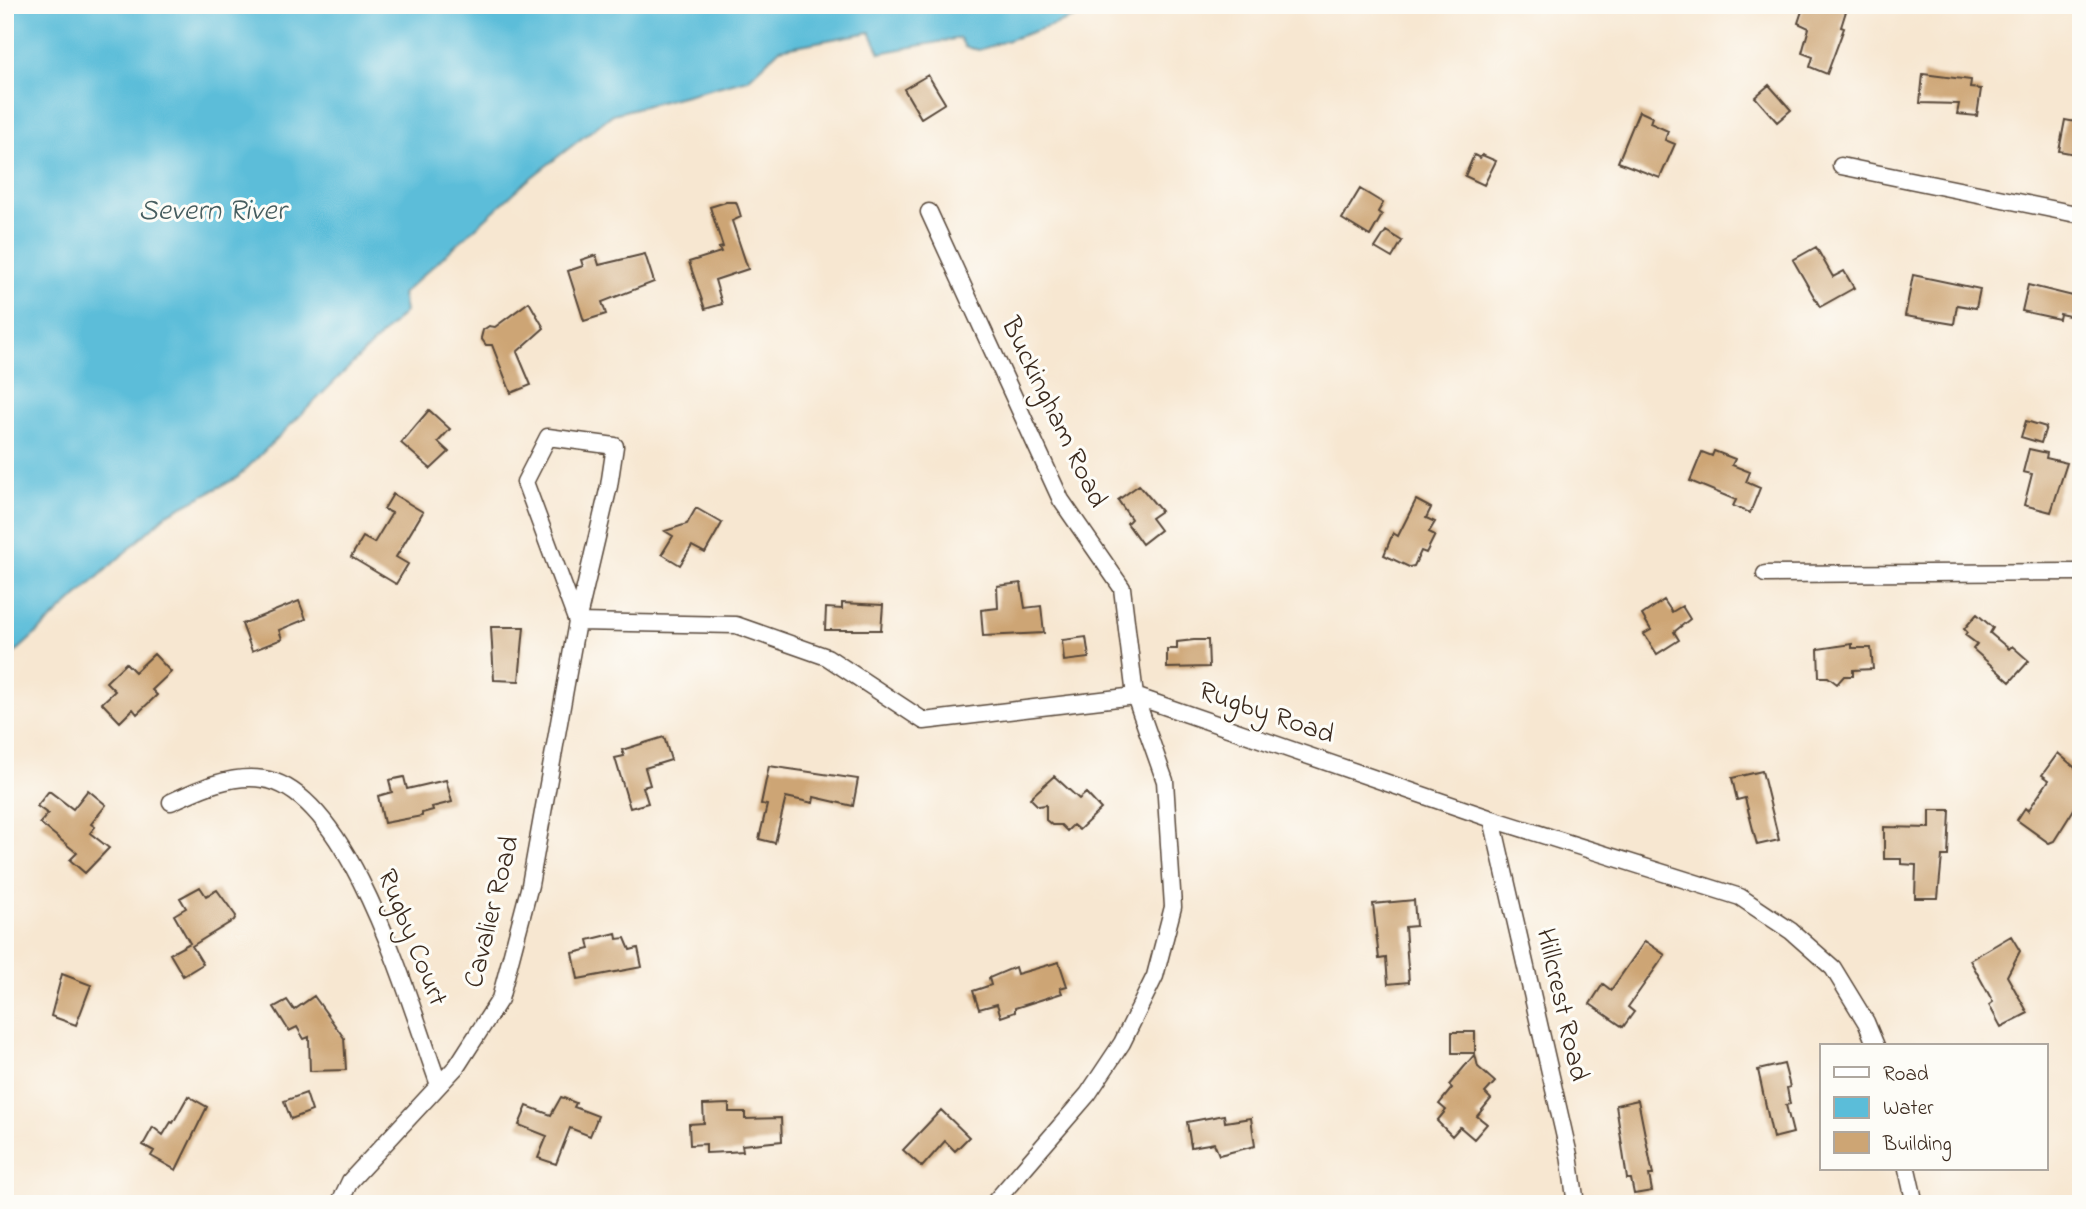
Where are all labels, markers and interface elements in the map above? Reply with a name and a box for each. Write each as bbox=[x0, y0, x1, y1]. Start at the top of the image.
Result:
water label: Severn River bbox=[138, 190, 289, 234]
street label: Buckingham Road bbox=[989, 310, 1117, 516]
street label: Rugby Road bbox=[1193, 672, 1340, 756]
street label: Cavalier Road bbox=[454, 831, 532, 992]
street label: Rugby Court bbox=[365, 863, 457, 1013]
street label: Hillcrest Road bbox=[1523, 924, 1599, 1086]
legend bbox=[1820, 1044, 2048, 1170]
text: Road bbox=[1883, 1060, 1929, 1090]
text: Water bbox=[1883, 1094, 1934, 1124]
text: Building bbox=[1882, 1130, 1952, 1162]

